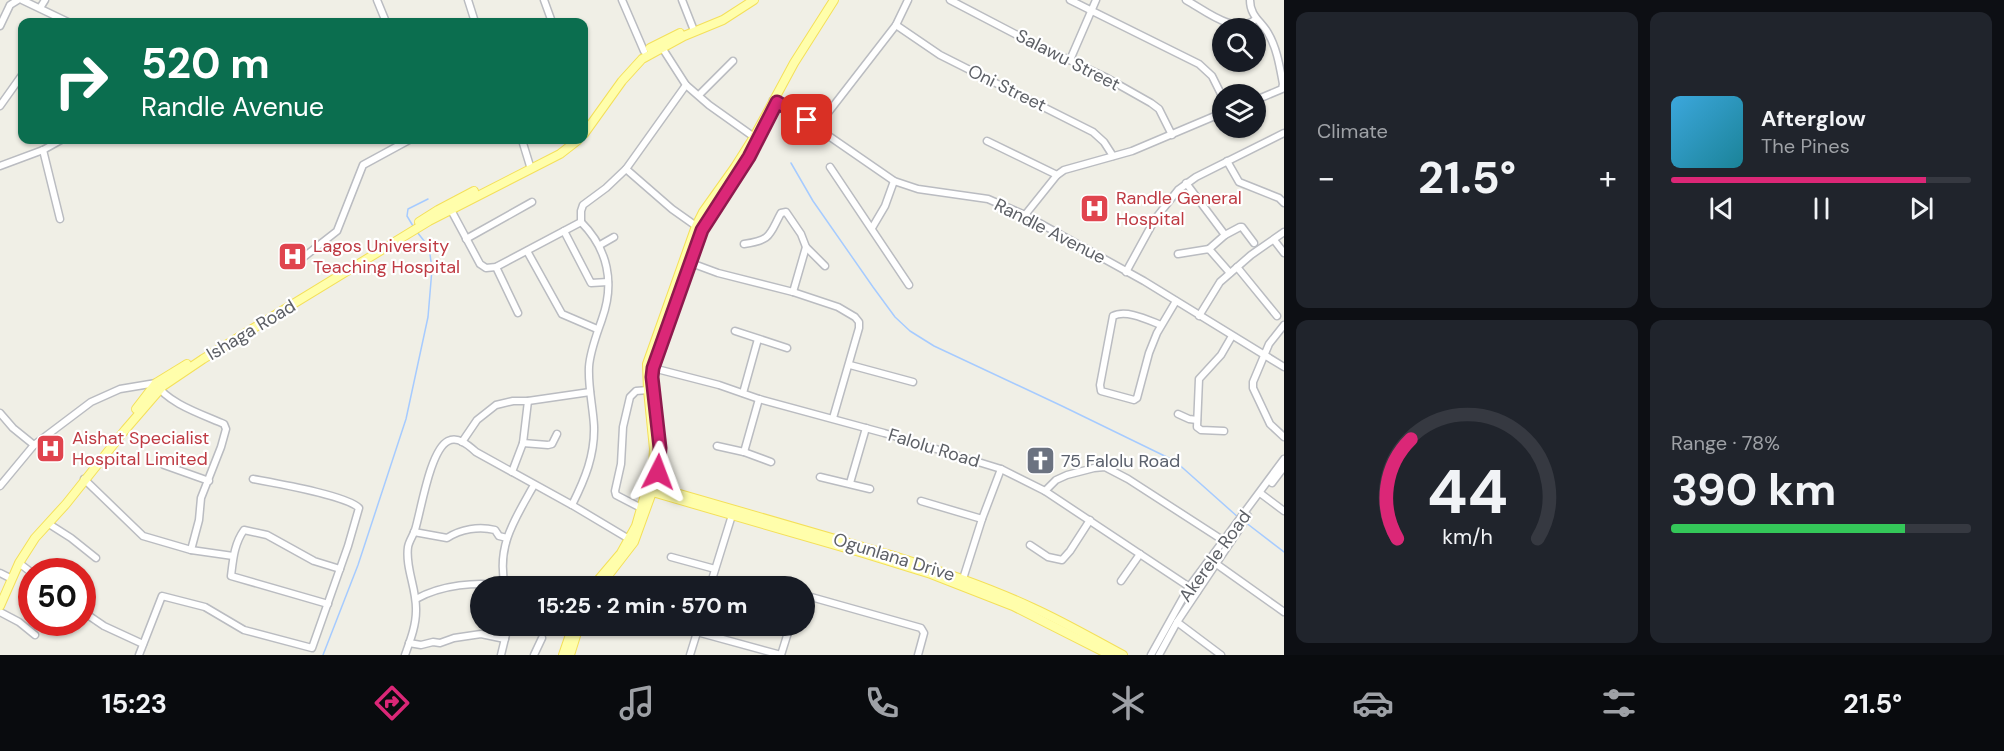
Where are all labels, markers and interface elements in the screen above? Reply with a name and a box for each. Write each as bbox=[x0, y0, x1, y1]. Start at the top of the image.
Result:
map controls bbox=[1212, 18, 1266, 138]
button: search bbox=[1212, 18, 1266, 72]
street label: Salawu Street bbox=[1012, 23, 1124, 97]
text: 520 m bbox=[141, 36, 270, 91]
icon: right bbox=[42, 42, 120, 120]
street label: Oni Street bbox=[964, 59, 1050, 117]
button: layers bbox=[1212, 84, 1266, 138]
text: Randle Avenue bbox=[141, 89, 324, 124]
pin bbox=[781, 94, 832, 145]
icon: arrive bbox=[790, 103, 823, 136]
text: Afterglow bbox=[1761, 104, 1866, 133]
text: Climate bbox=[1317, 118, 1388, 144]
text: The Pines bbox=[1761, 133, 1850, 159]
text: 21.5° bbox=[1418, 148, 1516, 207]
text: − bbox=[1317, 156, 1335, 199]
text: + bbox=[1599, 156, 1617, 199]
place label: Randle General Hospital bbox=[1116, 186, 1242, 231]
hospital icon: Randle General Hospital bbox=[1079, 192, 1111, 224]
icon: previous bbox=[1705, 192, 1738, 225]
icon: pause bbox=[1805, 192, 1838, 225]
icon: next bbox=[1905, 192, 1938, 225]
street label: Randle Avenue bbox=[990, 193, 1110, 269]
place label: Lagos University Teaching Hospital bbox=[313, 234, 460, 279]
hospital icon: Lagos University Teaching Hospital bbox=[276, 240, 308, 272]
street label: Ishaga Road bbox=[202, 294, 300, 366]
street label: Falolu Road bbox=[885, 423, 983, 473]
place label: Aishat Specialist Hospital Limited bbox=[72, 426, 209, 471]
text: Range · 78% bbox=[1671, 430, 1780, 456]
hospital icon: Aishat Specialist Hospital Limited bbox=[35, 432, 67, 464]
position arrow bbox=[626, 440, 690, 504]
church icon: 75 Falolu Road bbox=[1024, 445, 1056, 477]
place label: 75 Falolu Road bbox=[1061, 449, 1180, 473]
text: 44 bbox=[1426, 451, 1508, 532]
text: 390 km bbox=[1671, 460, 1836, 519]
street label: Akerele Road bbox=[1174, 505, 1256, 607]
text: km/h bbox=[1442, 523, 1492, 551]
street label: Ogunlana Drive bbox=[830, 527, 958, 587]
speed limit sign: 50 bbox=[18, 558, 96, 636]
text: 15:25 · 2 min · 570 m bbox=[537, 591, 748, 620]
icon: directions bbox=[371, 682, 413, 724]
icon: music bbox=[616, 682, 658, 724]
icon: phone bbox=[861, 682, 903, 724]
icon: climate bbox=[1107, 682, 1149, 724]
icon: car bbox=[1352, 682, 1394, 724]
icon: filters bbox=[1598, 682, 1640, 724]
text: 15:23 bbox=[102, 686, 167, 721]
text: 21.5° bbox=[1843, 686, 1902, 721]

